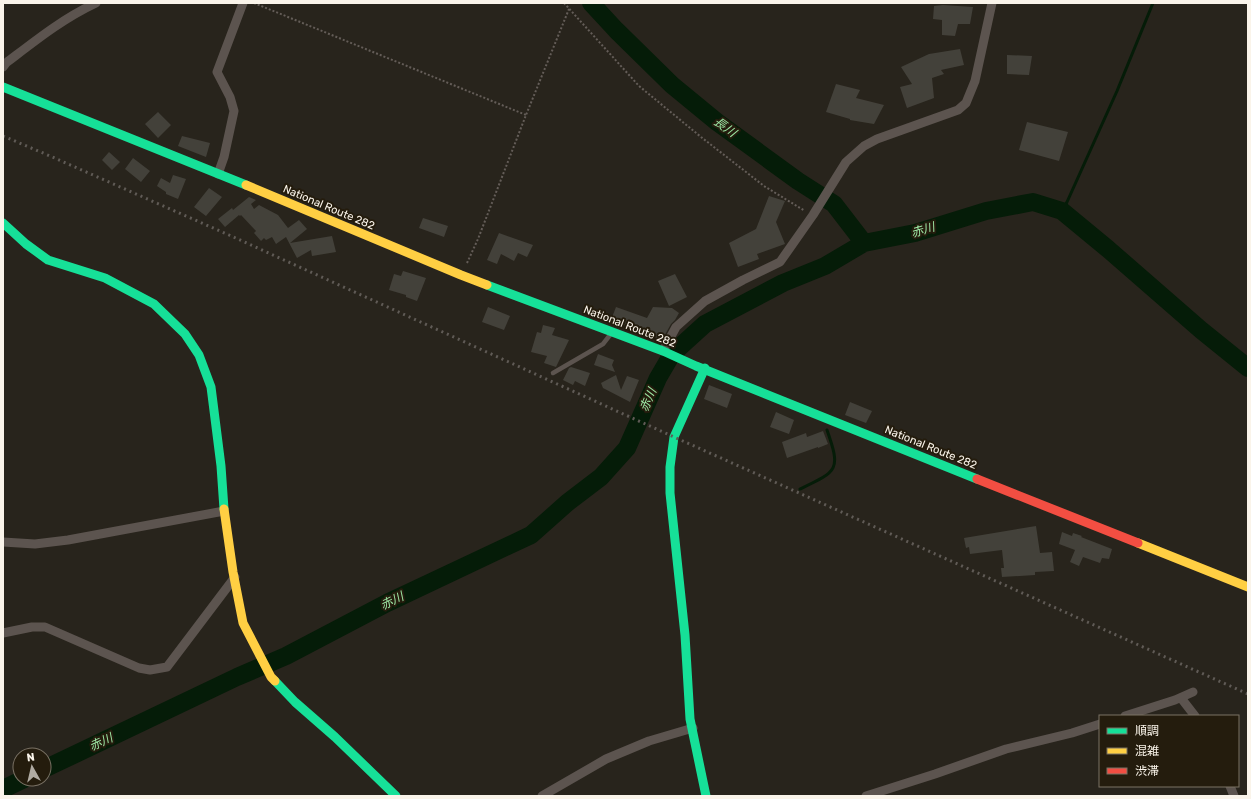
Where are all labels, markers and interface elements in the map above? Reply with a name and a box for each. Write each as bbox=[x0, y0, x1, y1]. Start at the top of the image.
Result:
water label: 長川 bbox=[711, 114, 740, 141]
street label: National Route 282 bbox=[281, 182, 377, 233]
water label: 赤川 bbox=[910, 219, 938, 240]
street label: National Route 282 bbox=[582, 303, 678, 350]
water label: 赤川 bbox=[637, 384, 660, 414]
street label: National Route 282 bbox=[883, 423, 979, 472]
water label: 赤川 bbox=[378, 589, 408, 613]
legend bbox=[1099, 715, 1239, 787]
text: 順調 bbox=[1135, 724, 1159, 738]
water label: 赤川 bbox=[87, 730, 117, 753]
text: 混雑 bbox=[1135, 744, 1159, 758]
north arrow bbox=[12, 747, 52, 787]
text: N bbox=[26, 751, 36, 765]
text: 渋滞 bbox=[1135, 764, 1159, 778]

